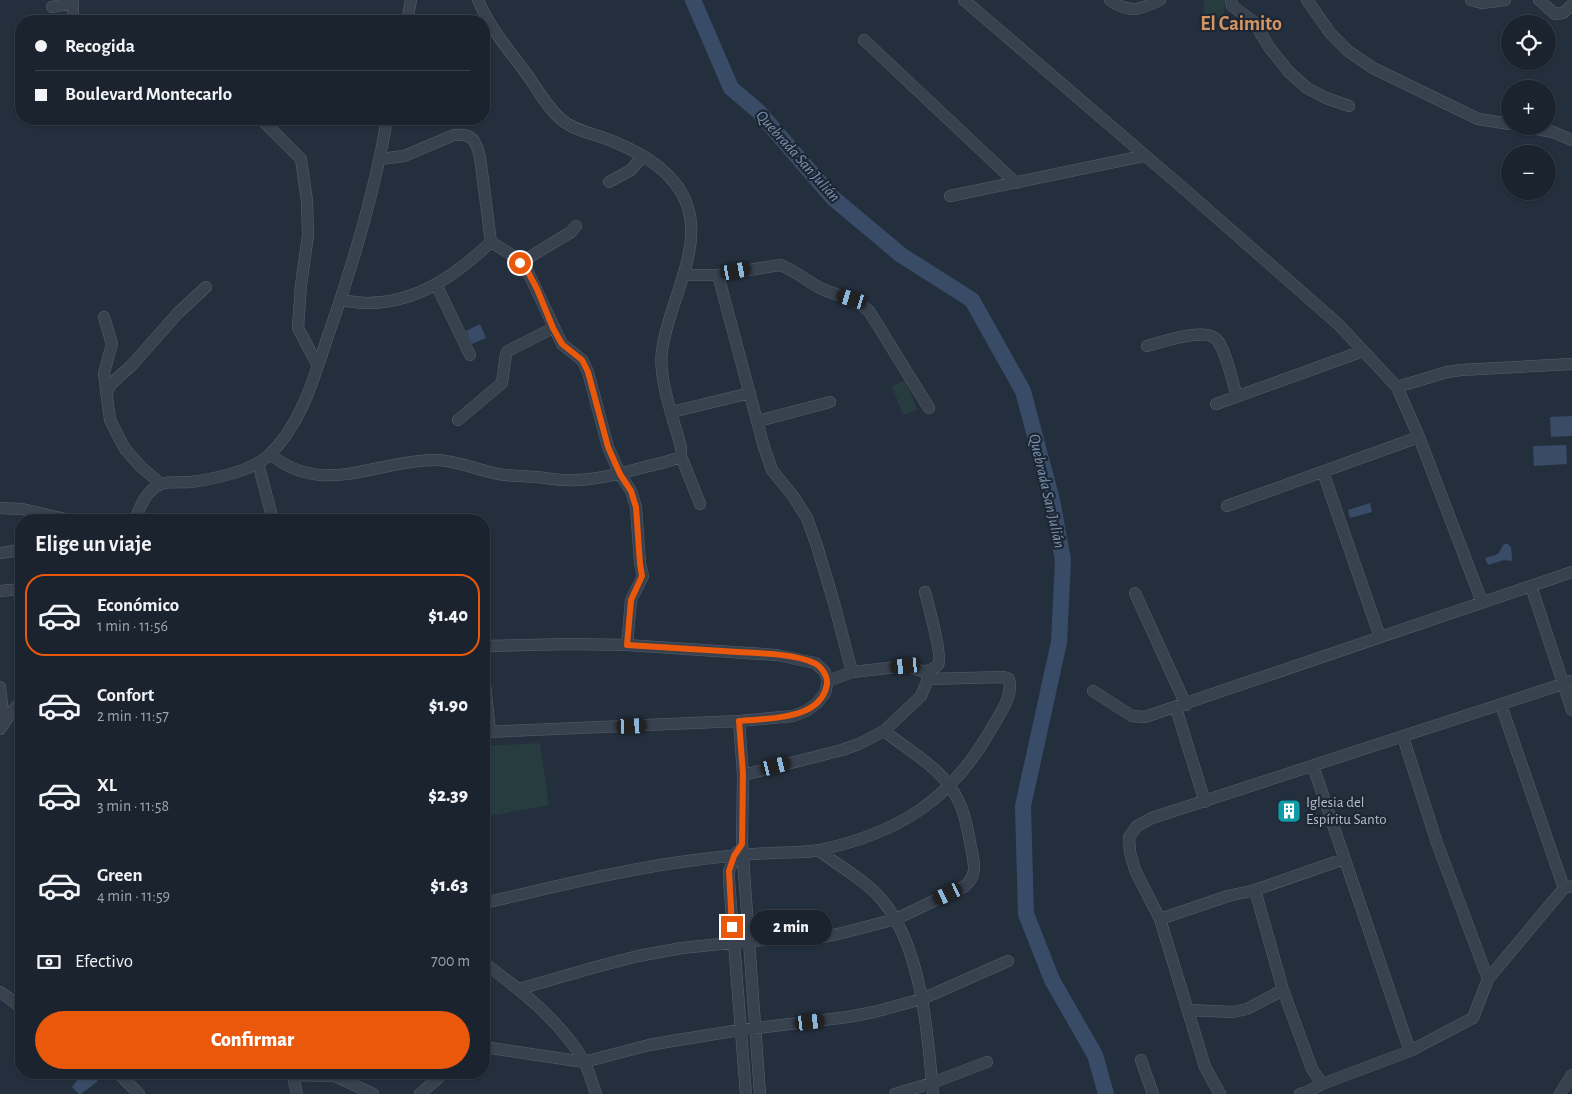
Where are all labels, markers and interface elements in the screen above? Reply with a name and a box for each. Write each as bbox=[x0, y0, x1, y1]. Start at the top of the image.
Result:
district label: El Caimito bbox=[1200, 14, 1282, 34]
map controls bbox=[1501, 15, 1556, 200]
button: locate bbox=[1501, 15, 1556, 70]
text: Recogida bbox=[65, 37, 135, 56]
button: + bbox=[1501, 80, 1556, 135]
text: Boulevard Montecarlo bbox=[65, 85, 232, 104]
water label: Quebrada San Julián bbox=[752, 107, 843, 205]
button: − bbox=[1501, 145, 1556, 200]
route start bbox=[509, 252, 531, 274]
car bbox=[719, 261, 752, 281]
car bbox=[835, 287, 868, 311]
water label: Quebrada San Julián bbox=[1025, 432, 1068, 550]
text: Elige un viaje bbox=[35, 533, 152, 555]
icon: car bbox=[37, 593, 82, 638]
text: Económico bbox=[97, 596, 179, 615]
text: $1.40 bbox=[428, 606, 468, 625]
text: 1 min · 11:56 bbox=[97, 618, 168, 634]
car bbox=[890, 657, 921, 675]
icon: car bbox=[37, 683, 82, 728]
text: Confort bbox=[97, 686, 154, 705]
text: $1.90 bbox=[429, 696, 468, 715]
text: 2 min · 11:57 bbox=[97, 708, 169, 724]
car bbox=[616, 718, 647, 734]
car bbox=[759, 755, 792, 777]
icon: car bbox=[37, 773, 82, 818]
text: XL bbox=[97, 776, 117, 795]
text: $2.39 bbox=[428, 786, 468, 805]
place label: Iglesia del Espíritu Santo bbox=[1306, 795, 1387, 827]
text: 3 min · 11:58 bbox=[97, 798, 169, 814]
building icon: Iglesia del Espíritu Santo bbox=[1276, 798, 1302, 824]
icon: car bbox=[37, 863, 82, 908]
text: Green bbox=[97, 866, 143, 885]
text: $1.63 bbox=[430, 876, 468, 895]
car bbox=[931, 881, 964, 907]
text: 4 min · 11:59 bbox=[97, 888, 170, 904]
callout: 2 min bbox=[750, 910, 832, 944]
route end bbox=[721, 916, 743, 938]
text: 2 min bbox=[773, 919, 809, 935]
icon: cash bbox=[35, 948, 63, 976]
text: Efectivo bbox=[75, 952, 133, 971]
text: 700 m bbox=[431, 953, 470, 969]
button: Confirmar bbox=[35, 1011, 470, 1069]
car bbox=[794, 1013, 825, 1031]

